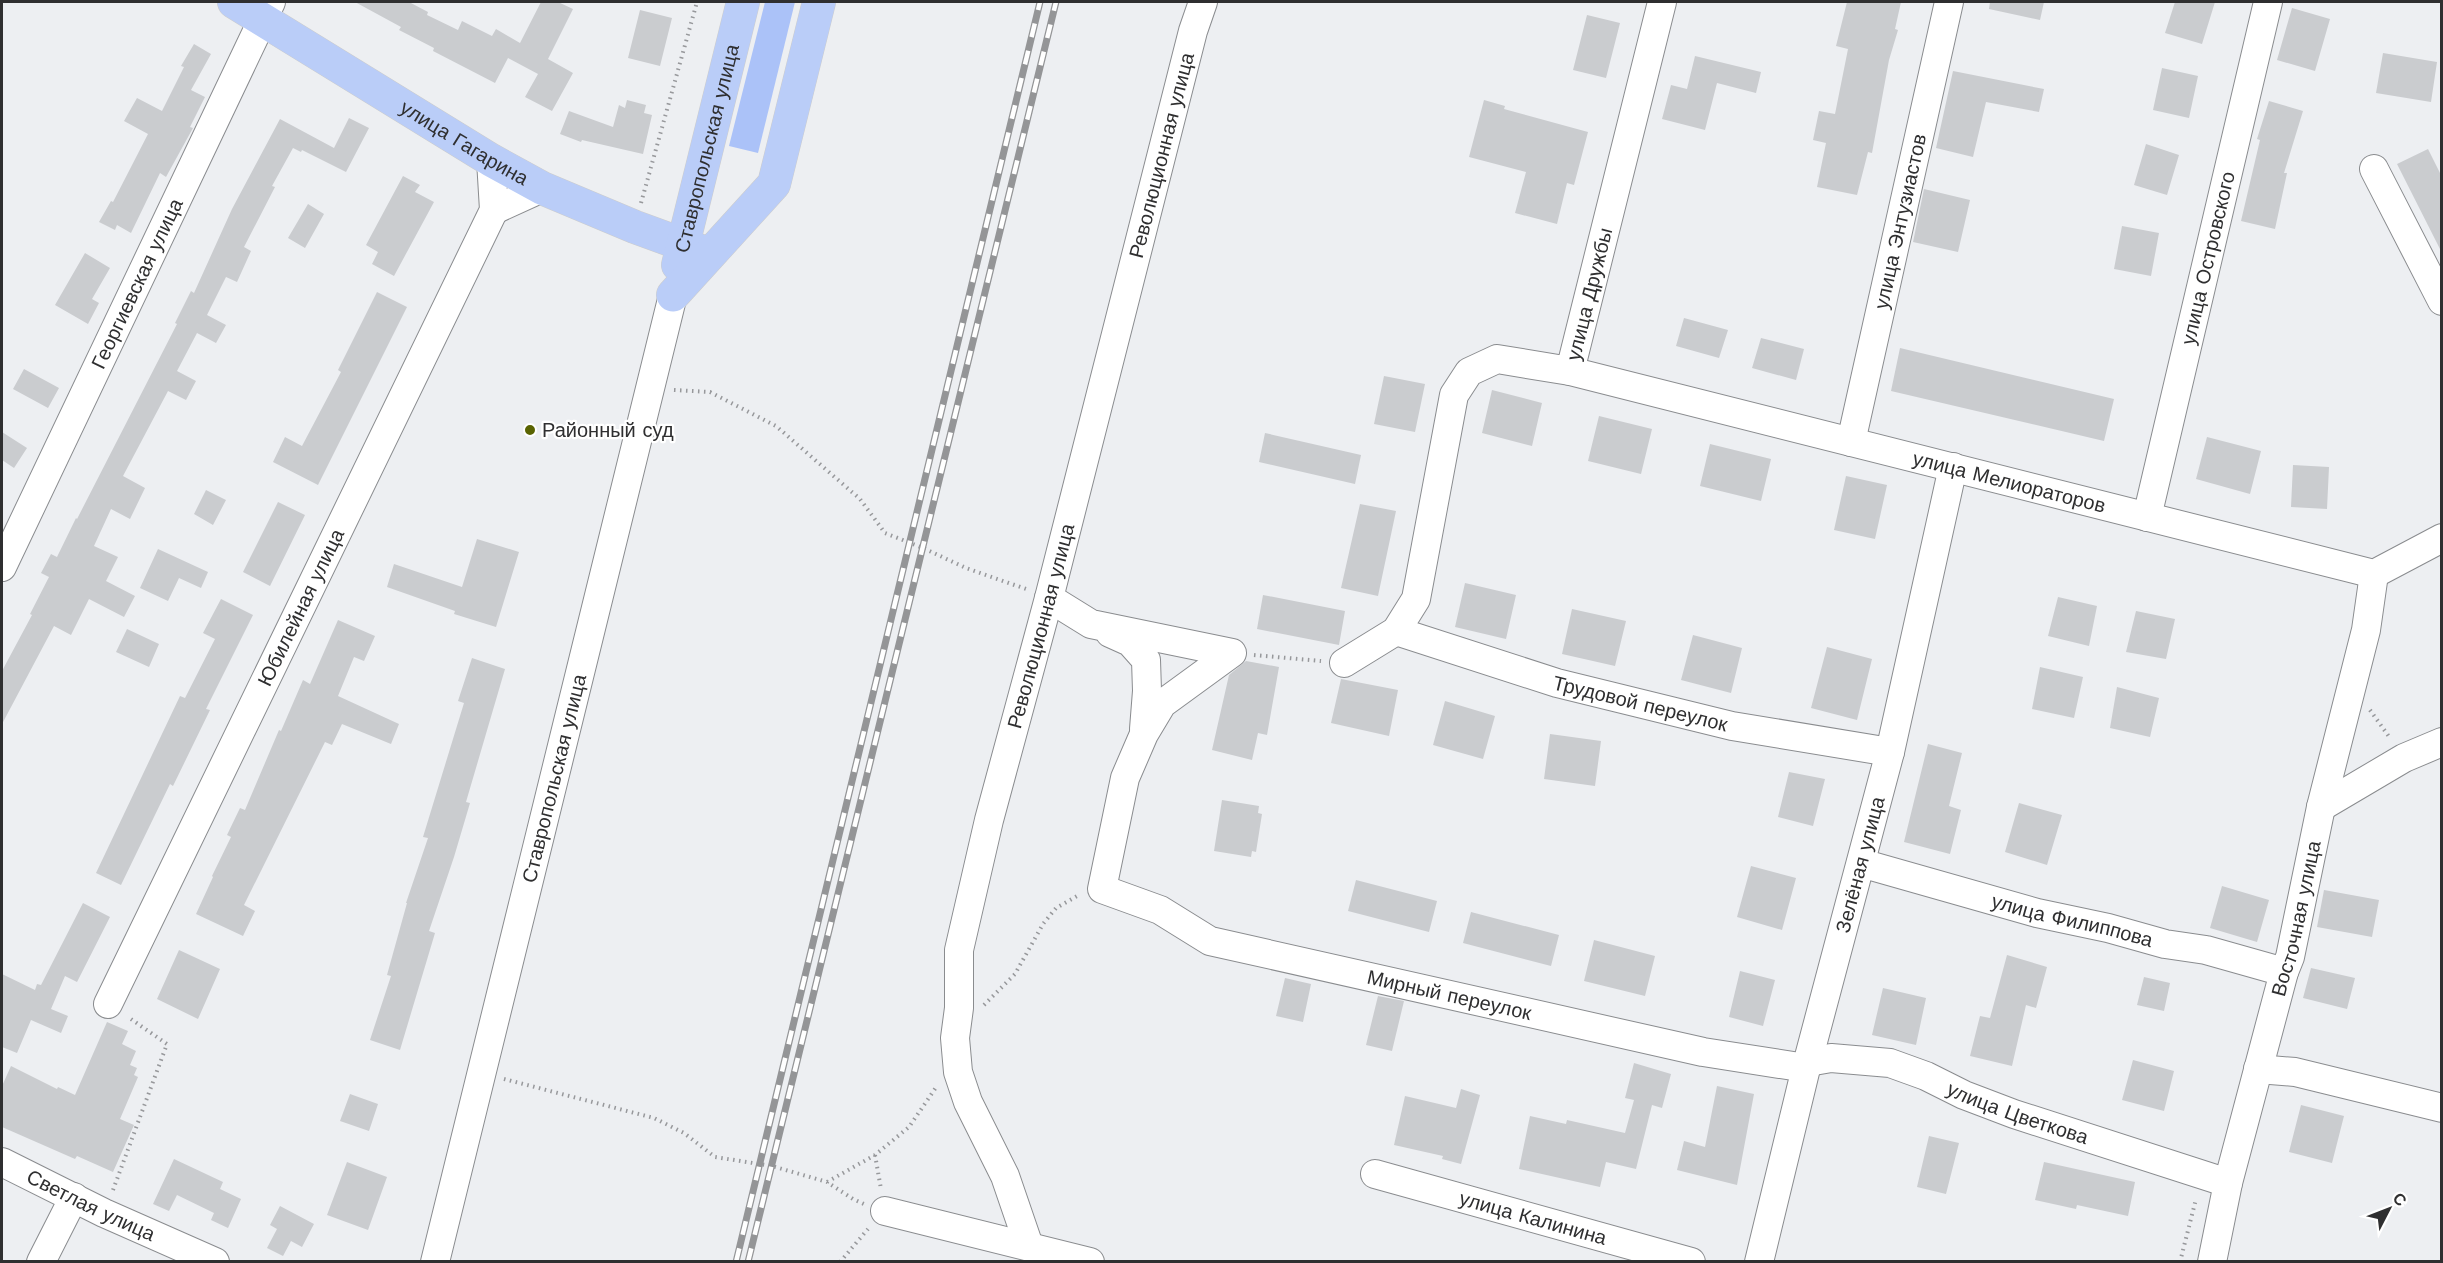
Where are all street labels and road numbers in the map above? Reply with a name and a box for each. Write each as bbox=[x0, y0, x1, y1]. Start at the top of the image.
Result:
street label: Ставропольская улица bbox=[669, 41, 744, 255]
street label: Революционная улица bbox=[1124, 49, 1199, 260]
street label: улица Гагарина bbox=[396, 95, 533, 191]
street label: улица Энтузиастов bbox=[1869, 132, 1931, 311]
street label: улица Островского bbox=[2176, 169, 2240, 347]
street label: Георгиевская улица bbox=[86, 194, 188, 373]
street label: улица Дружбы bbox=[1561, 225, 1617, 363]
street label: улица Мелиораторов bbox=[1910, 446, 2108, 518]
street label: Революционная улица bbox=[1002, 520, 1080, 731]
street label: Юбилейная улица bbox=[252, 524, 350, 690]
street label: Трудовой переулок bbox=[1551, 670, 1730, 737]
street label: Ставропольская улица bbox=[517, 671, 591, 885]
street label: Зелёная улица bbox=[1830, 793, 1890, 936]
street label: Восточная улица bbox=[2266, 838, 2326, 999]
street label: улица Филиппова bbox=[1989, 889, 2157, 952]
street label: Мирный переулок bbox=[1365, 965, 1534, 1025]
street label: улица Цветкова bbox=[1943, 1076, 2092, 1149]
street label: Светлая улица bbox=[23, 1164, 160, 1246]
street label: улица Калинина bbox=[1457, 1186, 1610, 1250]

